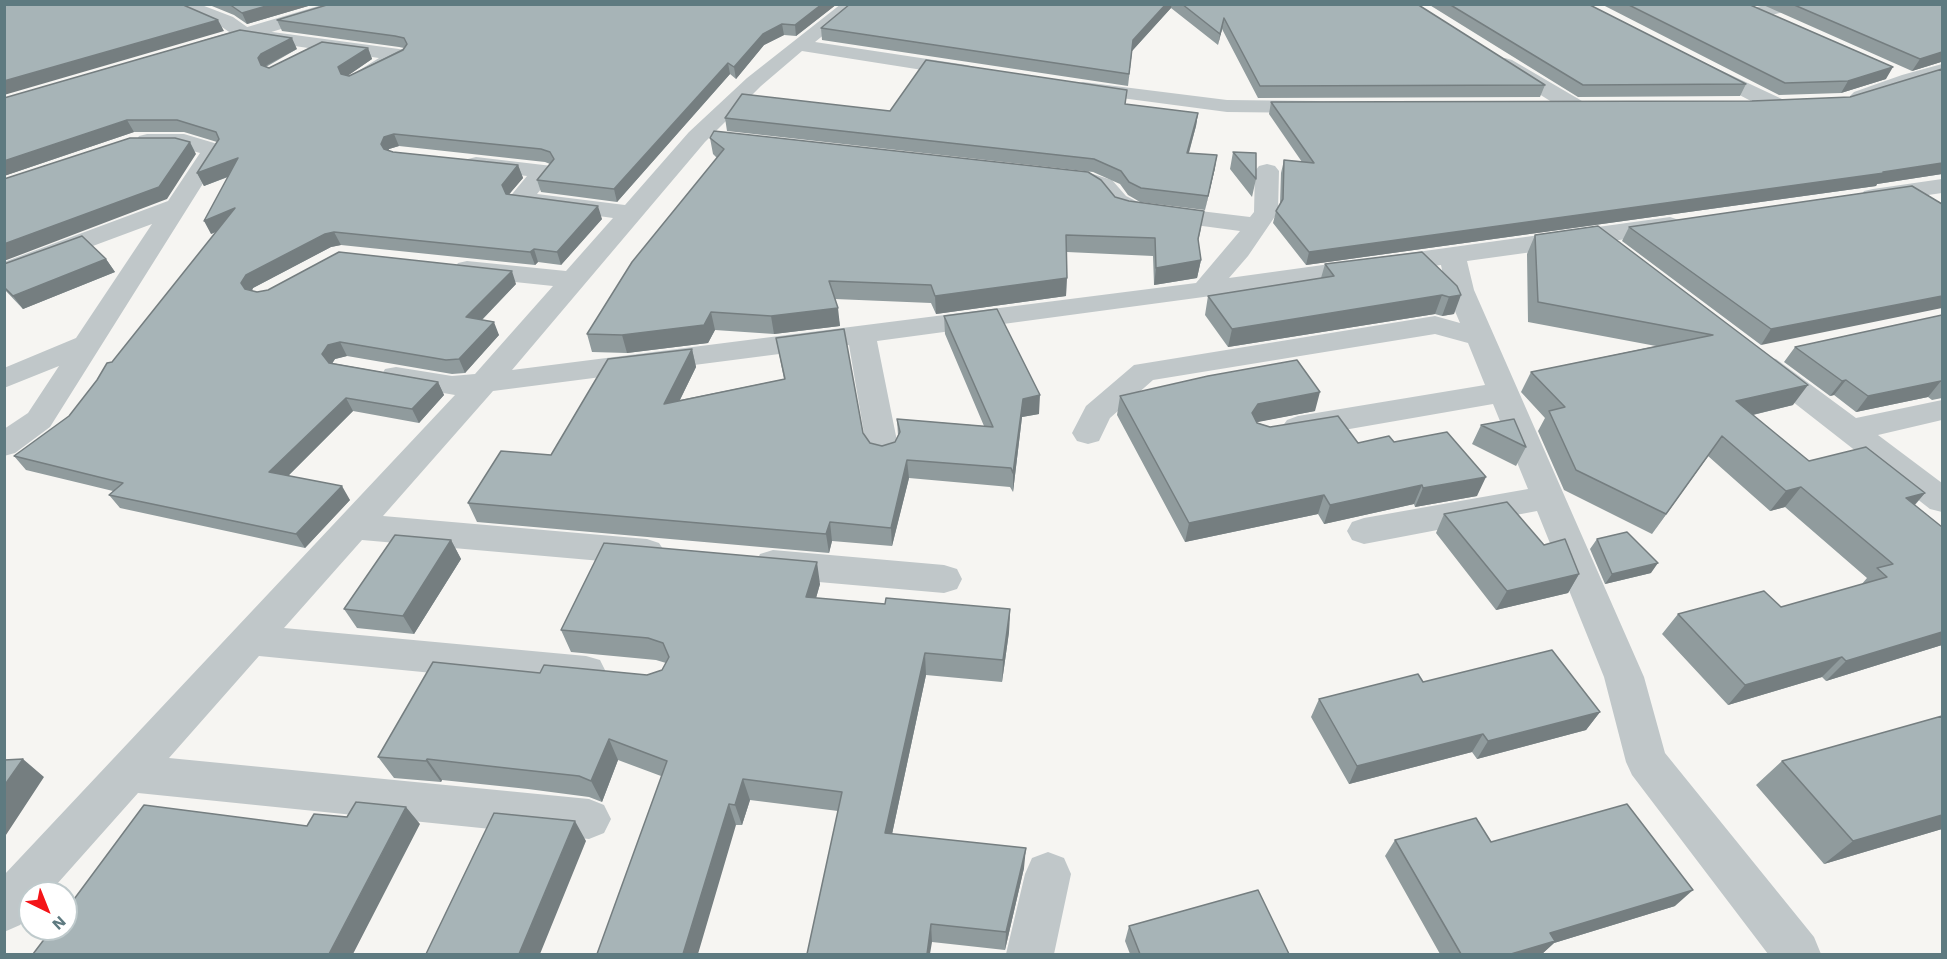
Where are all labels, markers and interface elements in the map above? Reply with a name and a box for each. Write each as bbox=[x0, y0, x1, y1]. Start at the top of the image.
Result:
north arrow bbox=[18, 881, 78, 941]
text: N bbox=[48, 912, 70, 934]

